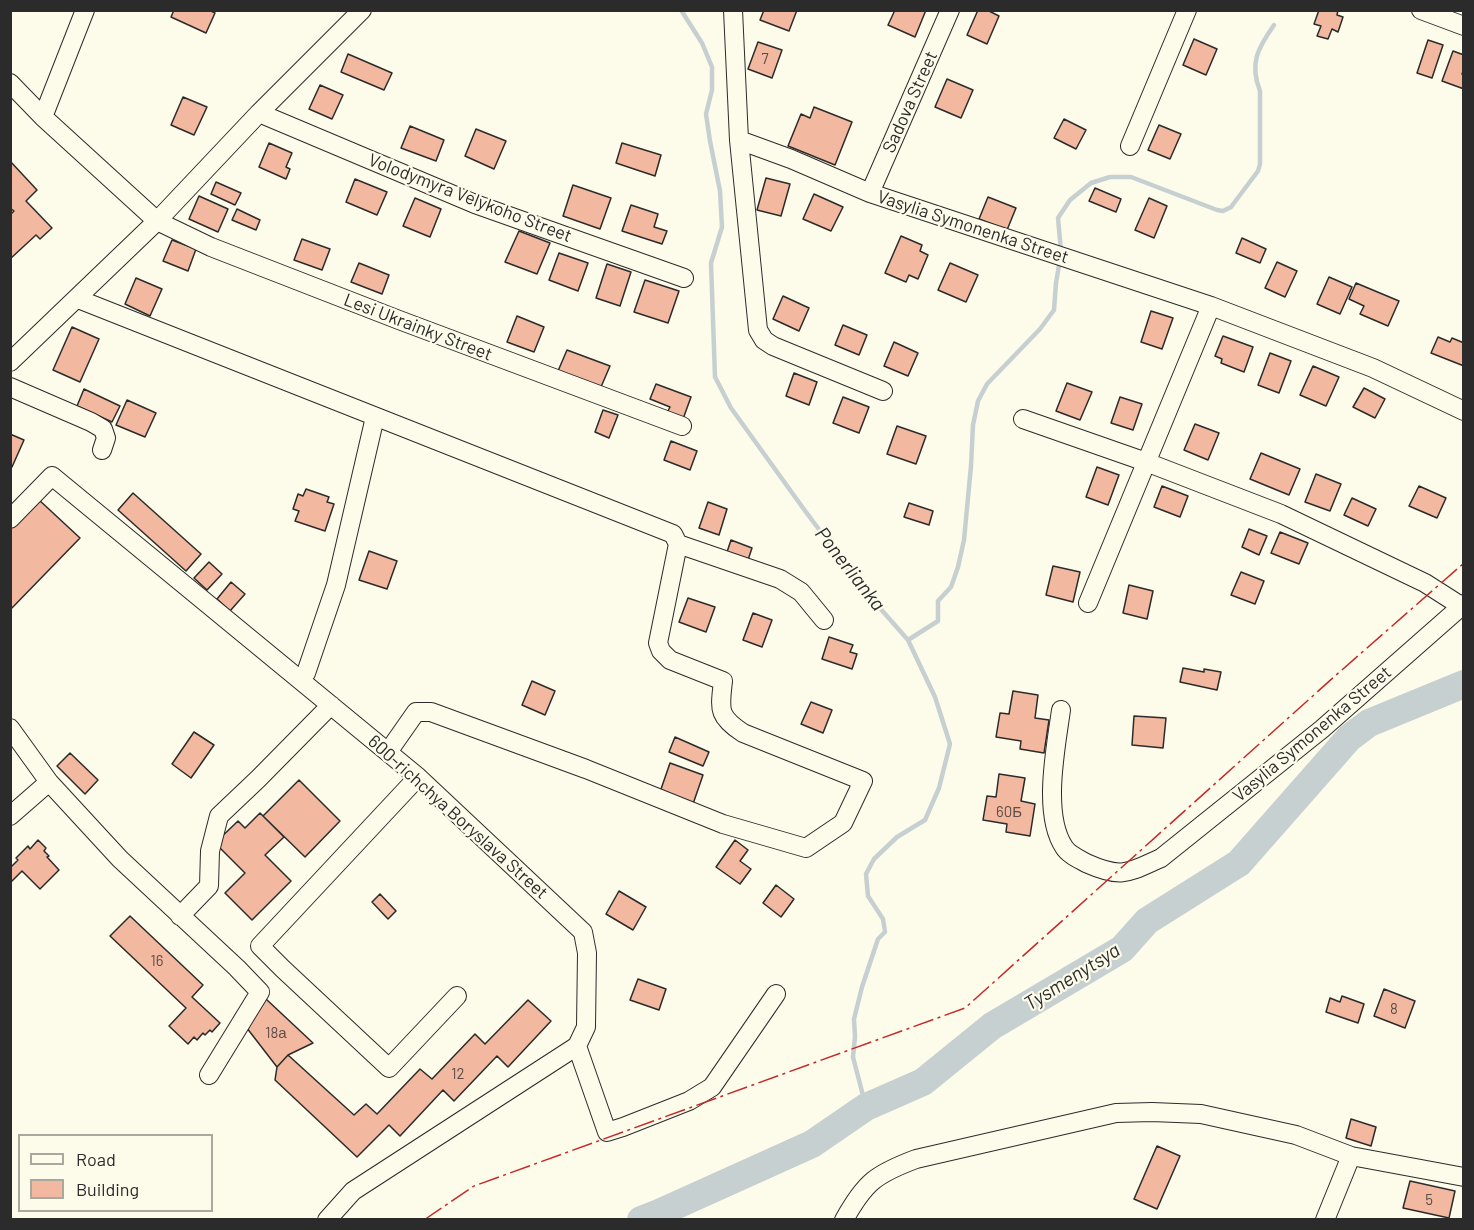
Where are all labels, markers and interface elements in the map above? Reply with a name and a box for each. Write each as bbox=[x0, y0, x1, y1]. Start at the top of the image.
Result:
street label: Sadova Street bbox=[878, 48, 942, 156]
house number: 7 bbox=[761, 50, 769, 68]
street label: Volodymyra Velykoho Street bbox=[365, 149, 575, 247]
street label: Vasylia Symonenka Street bbox=[875, 186, 1071, 268]
street label: Lesi Ukrainky Street bbox=[341, 289, 495, 365]
water label: Ponerlianka bbox=[810, 522, 890, 616]
street label: Vasylia Symonenka Street bbox=[1228, 661, 1396, 807]
street label: 600-richchya Boryslava Street bbox=[364, 730, 552, 904]
house number: 60Б bbox=[996, 803, 1022, 821]
water label: Tysmenytsya bbox=[1020, 938, 1124, 1016]
house number: 16 bbox=[151, 952, 163, 970]
house number: 8 bbox=[1390, 1000, 1398, 1018]
house number: 18а bbox=[265, 1024, 287, 1042]
house number: 12 bbox=[451, 1065, 465, 1083]
legend bbox=[18, 1134, 213, 1212]
text: Road bbox=[76, 1148, 116, 1170]
text: Building bbox=[76, 1178, 139, 1200]
house number: 5 bbox=[1425, 1191, 1433, 1209]

